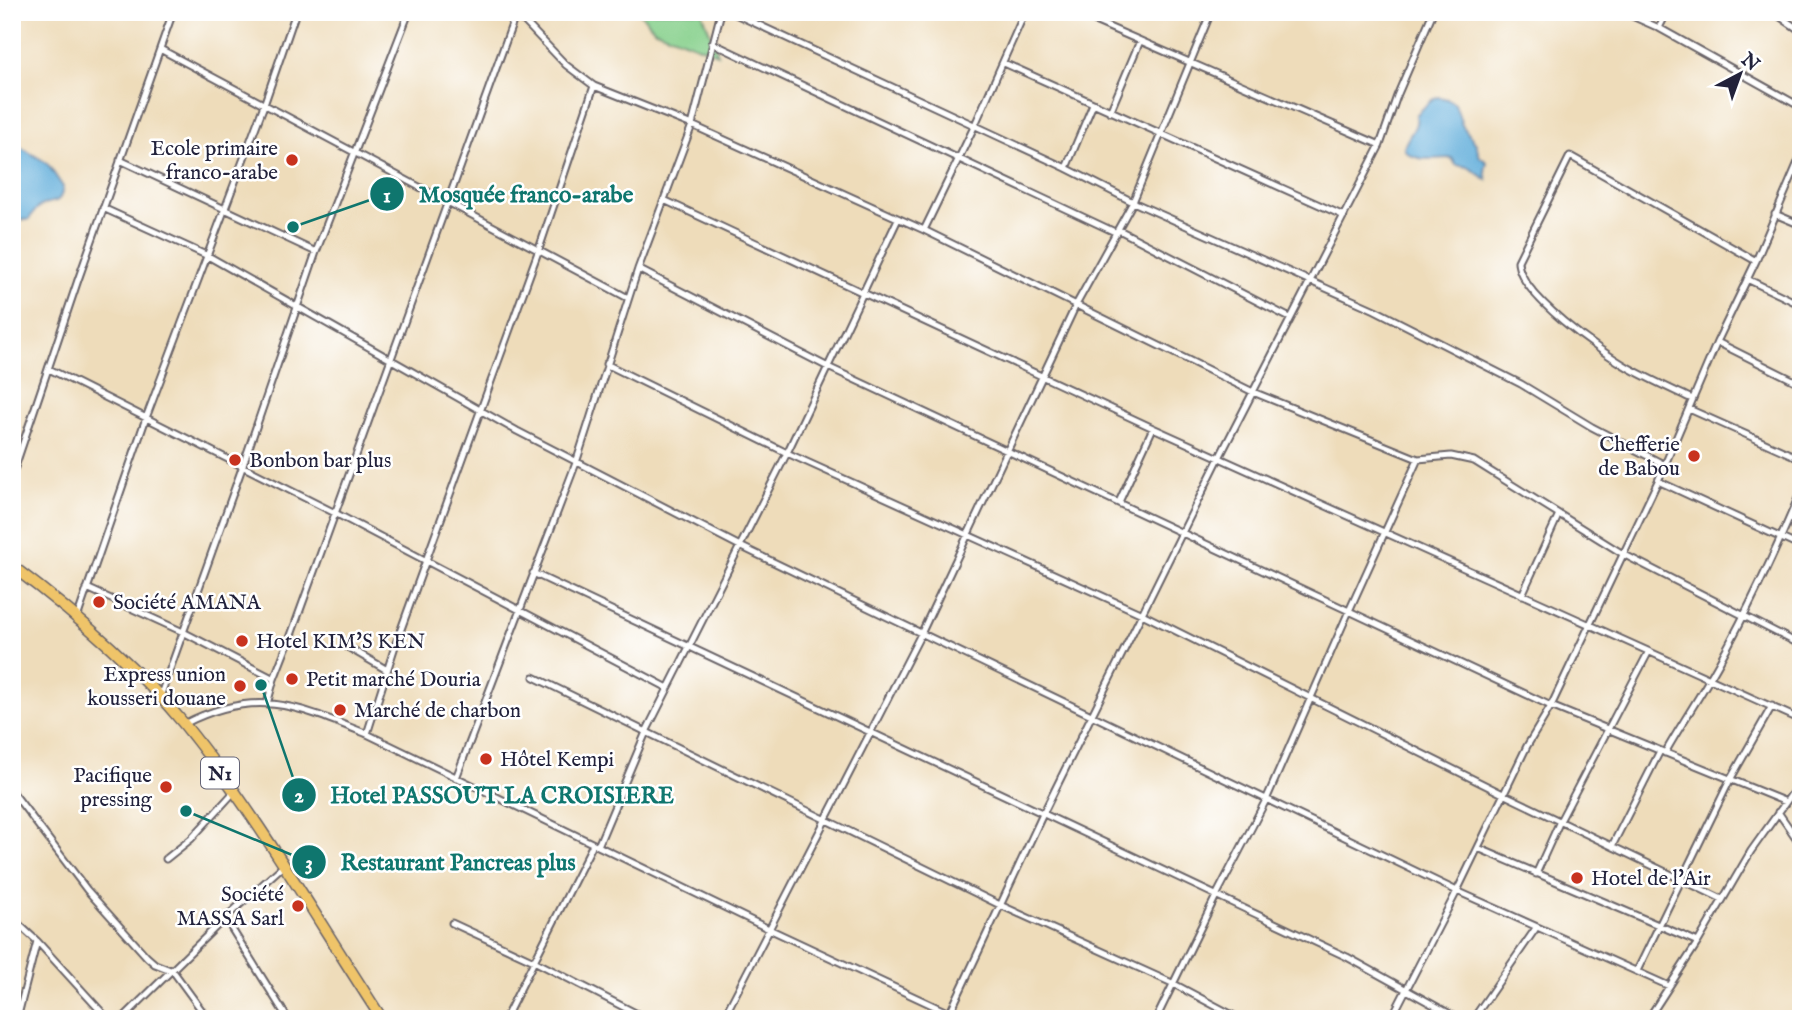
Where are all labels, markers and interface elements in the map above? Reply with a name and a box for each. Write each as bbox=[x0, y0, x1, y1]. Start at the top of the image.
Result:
north arrow bbox=[1704, 38, 1774, 108]
text: N bbox=[1735, 48, 1764, 77]
place label: Ecole primaire franco-arabe bbox=[150, 136, 278, 187]
marker: Ecole primaire franco-arabe bbox=[284, 152, 300, 168]
callout: Mosquée franco-arabe bbox=[370, 172, 647, 216]
text: Mosquée franco-arabe bbox=[419, 181, 634, 210]
text: 1 bbox=[383, 183, 391, 210]
place label: Chefferie de Babou bbox=[1598, 432, 1680, 483]
place label: Bonbon bar plus bbox=[249, 448, 391, 475]
marker: Chefferie de Babou bbox=[1686, 448, 1702, 464]
marker: Bonbon bar plus bbox=[227, 452, 243, 468]
place label: Société AMANA bbox=[113, 590, 262, 617]
marker: Société AMANA bbox=[91, 594, 107, 610]
place label: Hotel KIM'S KEN bbox=[256, 629, 425, 656]
marker: Hotel KIM'S KEN bbox=[234, 633, 250, 649]
place label: Express union kousseri douane bbox=[87, 662, 226, 713]
place label: Petit marché Douria bbox=[306, 667, 482, 694]
marker: Petit marché Douria bbox=[284, 671, 300, 687]
marker: Express union kousseri douane bbox=[232, 678, 248, 694]
place label: Marché de charbon bbox=[354, 698, 521, 725]
marker: Marché de charbon bbox=[332, 702, 348, 718]
place label: Hôtel Kempi bbox=[500, 747, 614, 774]
marker: Hôtel Kempi bbox=[478, 751, 494, 767]
road number: N1 bbox=[201, 758, 239, 788]
place label: Pacifique pressing bbox=[73, 763, 153, 814]
callout: Hotel PASSOUT LA CROISIERE bbox=[282, 773, 688, 817]
marker: Pacifique pressing bbox=[158, 779, 174, 795]
text: Hotel PASSOUT LA CROISIERE bbox=[330, 782, 674, 811]
text: 2 bbox=[294, 783, 304, 810]
callout: Restaurant Pancreas plus bbox=[291, 840, 589, 884]
text: Restaurant Pancreas plus bbox=[340, 849, 576, 878]
text: 3 bbox=[305, 850, 313, 877]
place label: Hotel de l'Air bbox=[1591, 866, 1711, 893]
marker: Hotel de l'Air bbox=[1569, 870, 1585, 886]
place label: Société MASSA Sarl bbox=[176, 882, 284, 933]
marker: Société MASSA Sarl bbox=[290, 898, 306, 914]

